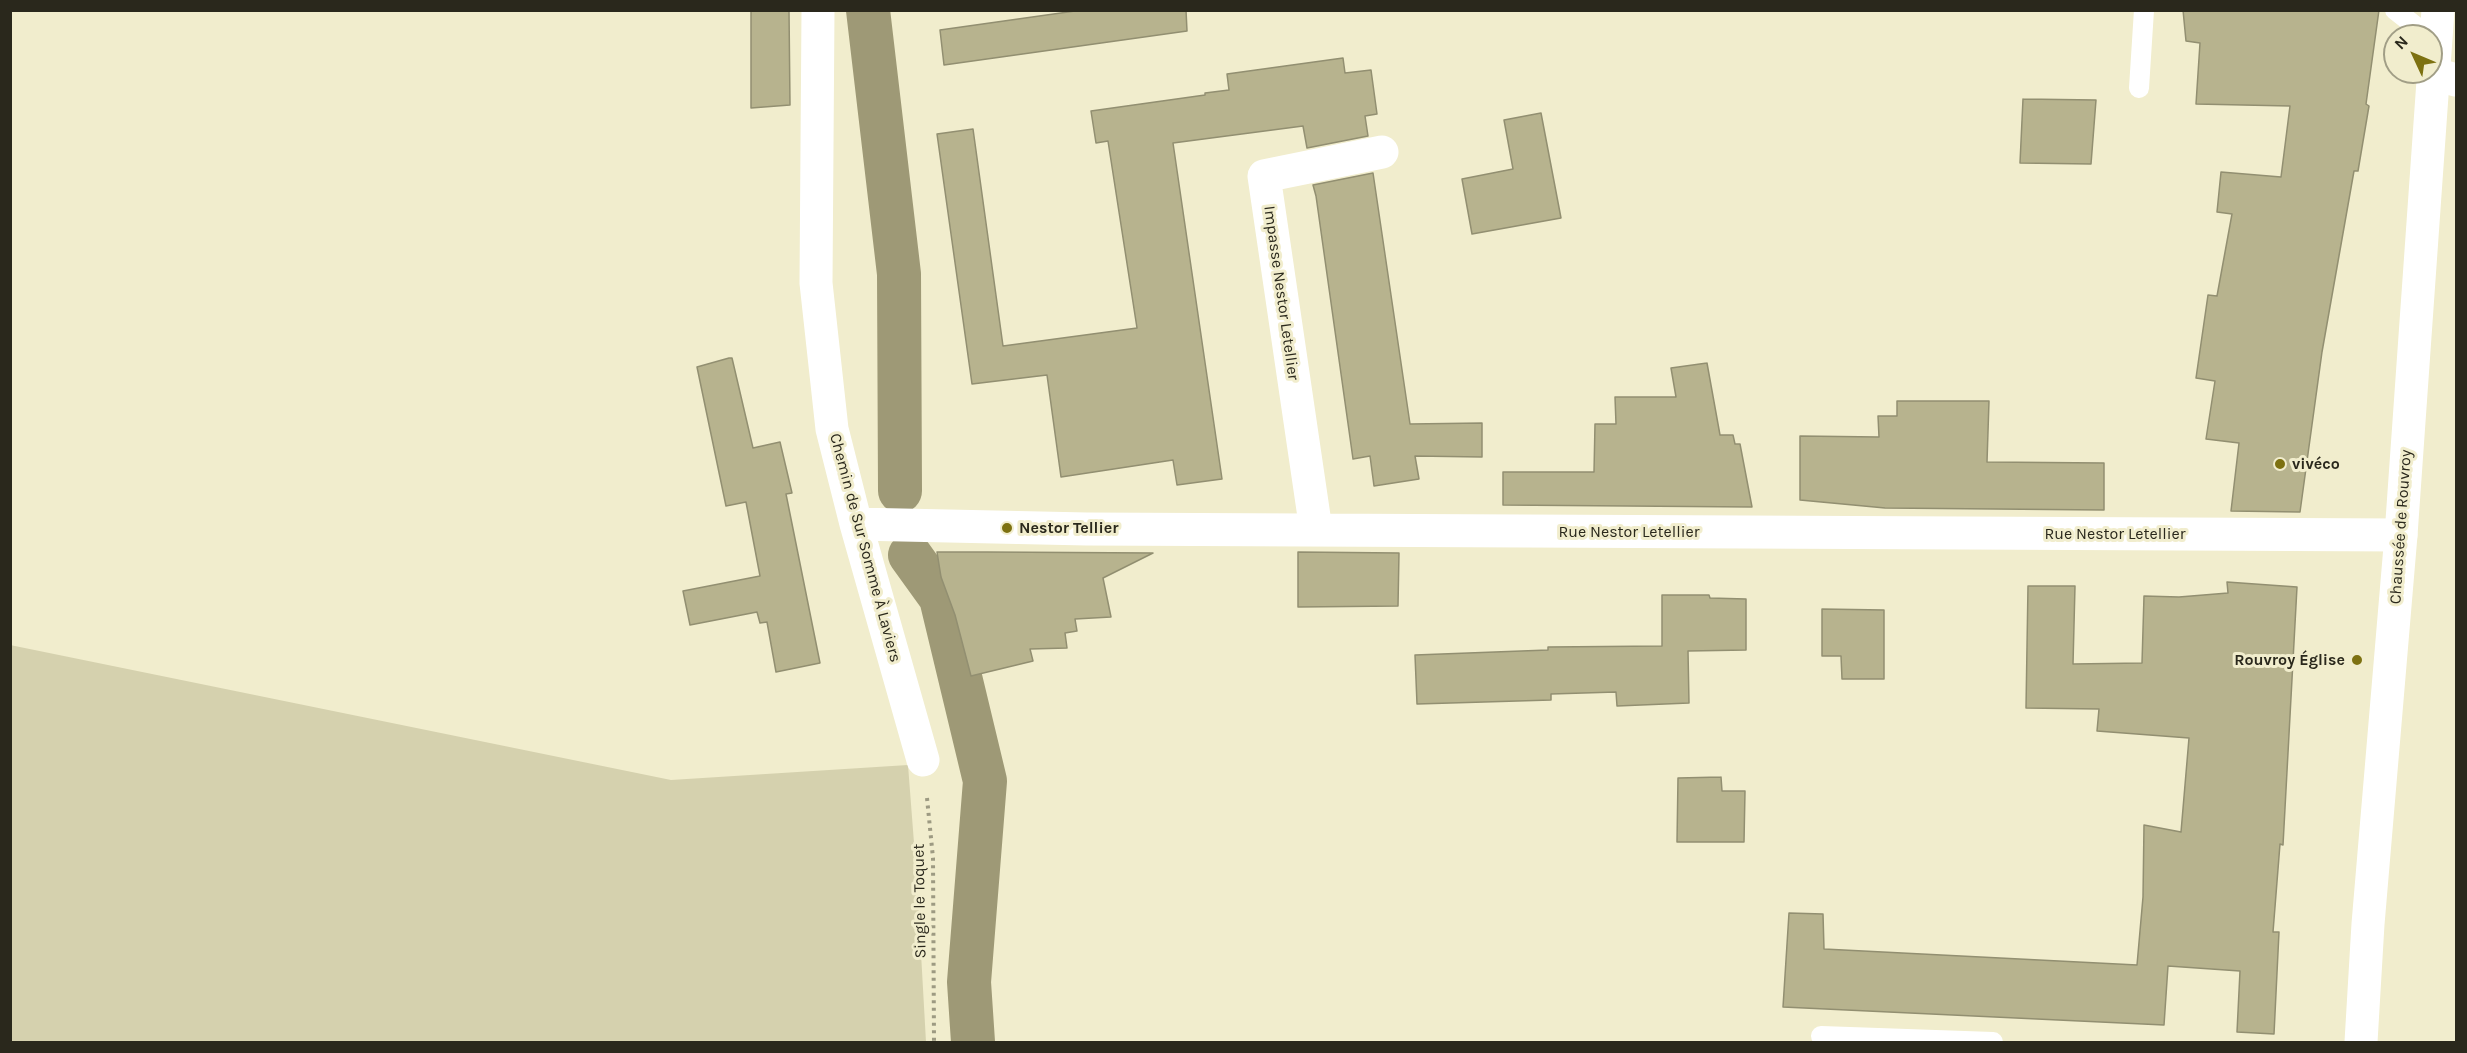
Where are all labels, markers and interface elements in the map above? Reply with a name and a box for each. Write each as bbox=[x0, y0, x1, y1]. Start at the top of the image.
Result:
north arrow bbox=[2383, 24, 2443, 84]
text: N bbox=[2390, 32, 2412, 53]
street label: Impasse Nestor Letellier bbox=[1259, 205, 1303, 381]
street label: Chemin de Sur Somme À Laviers bbox=[825, 431, 905, 665]
street label: Chaussée de Rouvroy bbox=[2386, 449, 2416, 605]
place label: vivéco bbox=[2292, 454, 2340, 474]
marker: vivéco bbox=[2273, 457, 2287, 471]
place label: Nestor Tellier bbox=[1019, 518, 1118, 538]
marker: Nestor Tellier bbox=[1000, 521, 1014, 535]
street label: Rue Nestor Letellier bbox=[1558, 522, 1700, 542]
street label: Rue Nestor Letellier bbox=[2044, 524, 2186, 544]
place label: Rouvroy Église bbox=[2234, 650, 2345, 670]
marker: Rouvroy Église bbox=[2350, 653, 2364, 667]
street label: Single le Toquet bbox=[909, 843, 931, 959]

